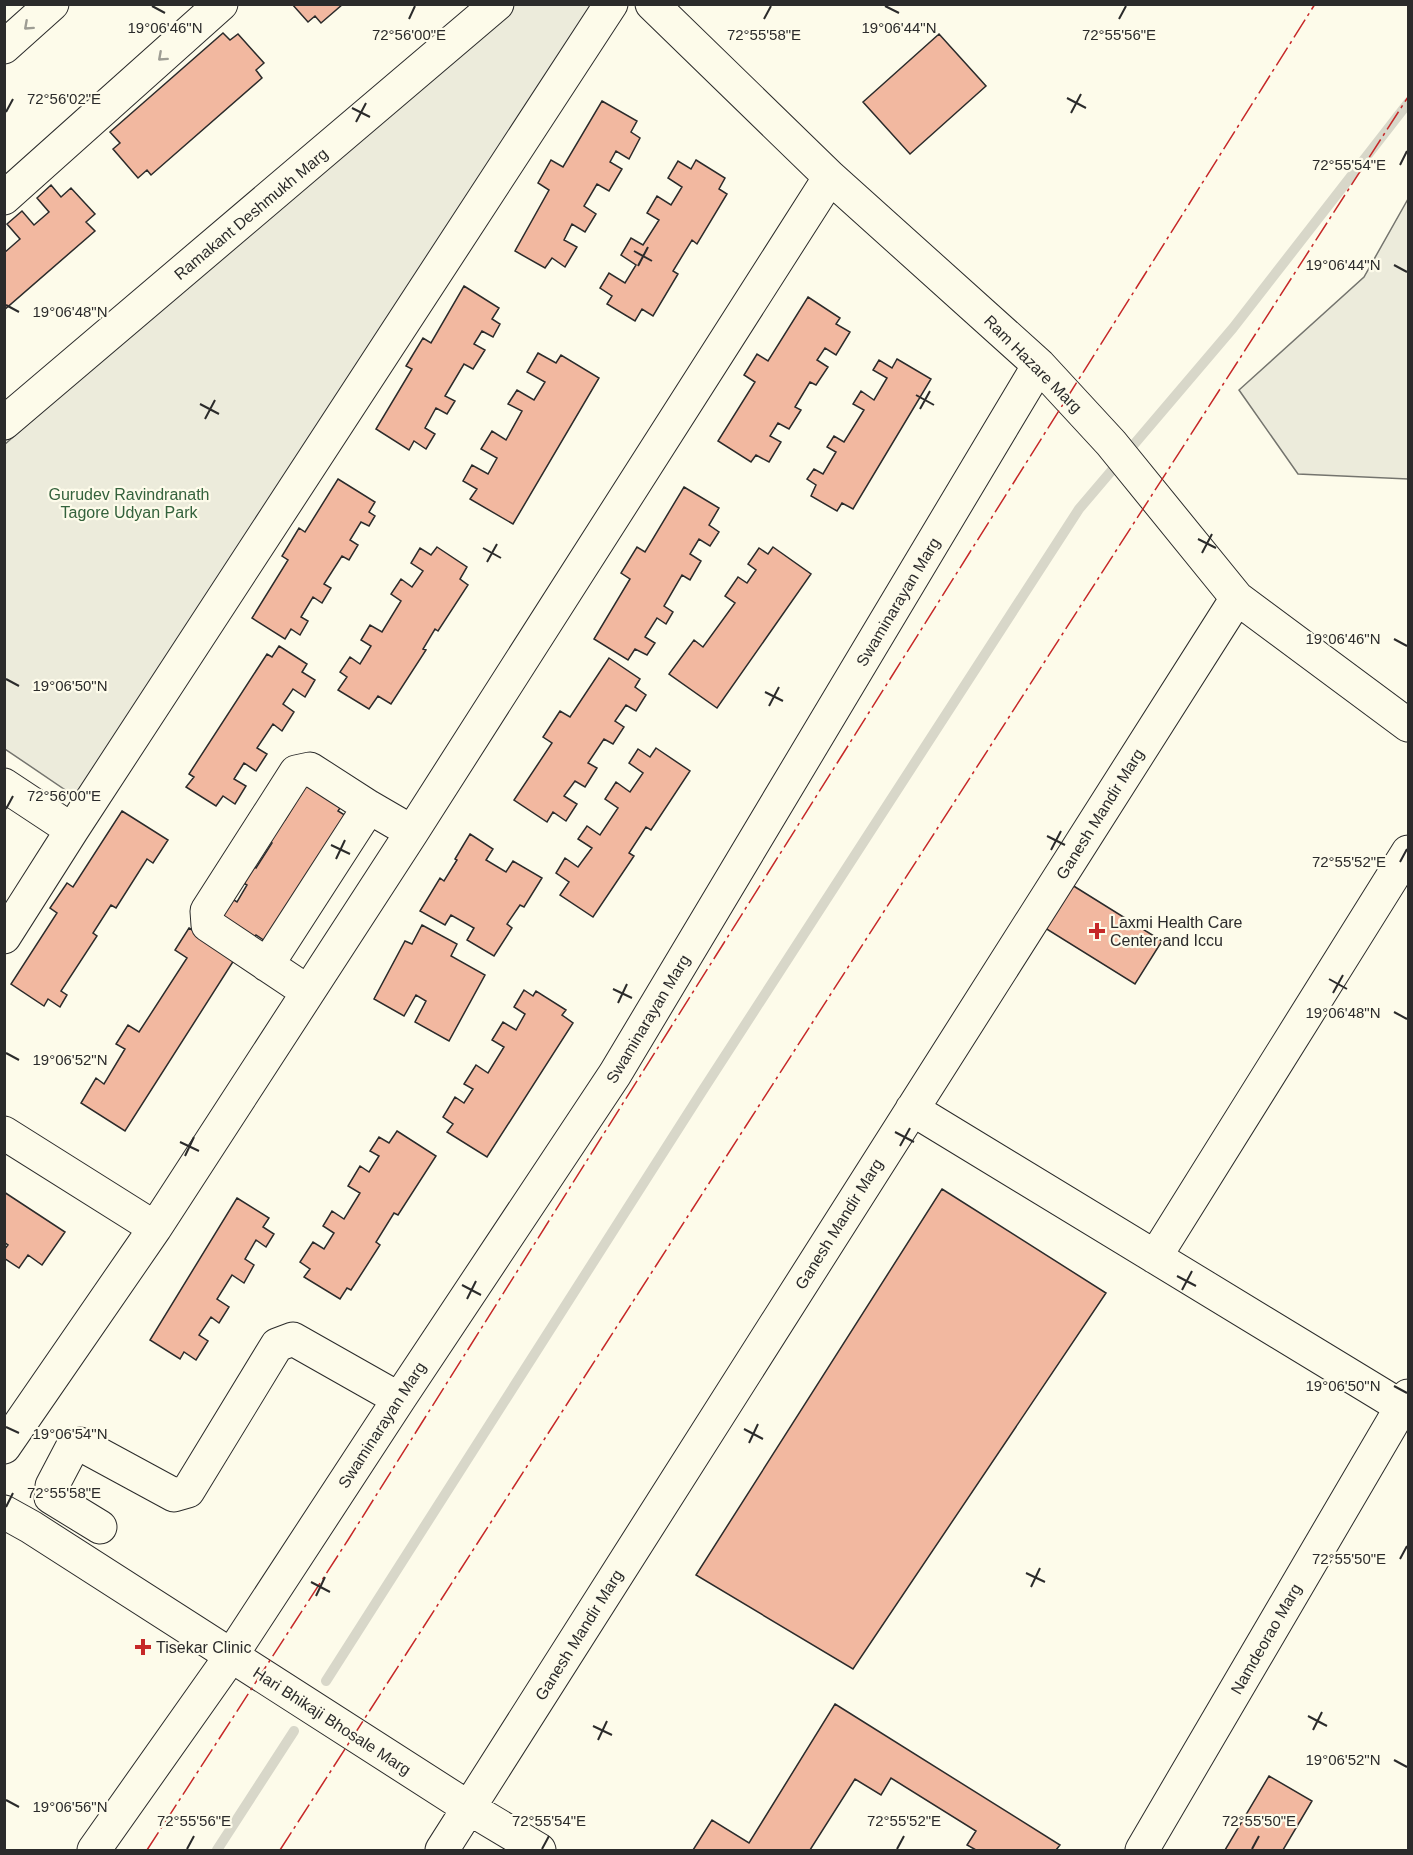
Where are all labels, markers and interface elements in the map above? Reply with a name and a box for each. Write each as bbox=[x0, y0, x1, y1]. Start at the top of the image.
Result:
one-way arrow bbox=[24, 19, 35, 30]
text: 19°06'46"N bbox=[127, 19, 203, 36]
text: 19°06'44"N bbox=[861, 19, 937, 36]
text: 72°56'00"E bbox=[372, 26, 446, 43]
text: 72°55'58"E bbox=[727, 26, 801, 43]
text: 72°55'56"E bbox=[1082, 26, 1156, 43]
one-way arrow bbox=[158, 50, 169, 61]
text: 72°56'02"E bbox=[27, 90, 101, 107]
street label: Ramakant Deshmukh Marg bbox=[171, 145, 331, 283]
text: 72°55'54"E bbox=[1312, 156, 1386, 173]
text: 19°06'44"N bbox=[1305, 256, 1381, 273]
text: 19°06'48"N bbox=[32, 303, 108, 320]
street label: Ram Hazare Marg bbox=[981, 312, 1085, 416]
park label: Gurudev Ravindranath Tagore Udyan Park bbox=[49, 486, 209, 521]
street label: Swaminarayan Marg bbox=[853, 535, 943, 669]
text: 19°06'46"N bbox=[1305, 630, 1381, 647]
text: 19°06'50"N bbox=[32, 677, 108, 694]
street label: Ganesh Mandir Marg bbox=[1053, 746, 1147, 882]
text: 72°56'00"E bbox=[27, 787, 101, 804]
text: 72°55'52"E bbox=[1312, 853, 1386, 870]
place label: Laxmi Health Care Center and Iccu bbox=[1110, 914, 1243, 949]
marker: Laxmi Health Care Center and Iccu bbox=[1088, 922, 1106, 940]
street label: Swaminarayan Marg bbox=[603, 952, 693, 1086]
text: 19°06'48"N bbox=[1305, 1004, 1381, 1021]
text: 19°06'52"N bbox=[32, 1051, 108, 1068]
street label: Ganesh Mandir Marg bbox=[792, 1156, 886, 1292]
street label: Swaminarayan Marg bbox=[335, 1359, 429, 1491]
text: 19°06'50"N bbox=[1305, 1377, 1381, 1394]
text: 19°06'54"N bbox=[32, 1425, 108, 1442]
text: 72°55'58"E bbox=[27, 1484, 101, 1501]
text: 72°55'50"E bbox=[1312, 1550, 1386, 1567]
street label: Ganesh Mandir Marg bbox=[532, 1567, 626, 1703]
street label: Namdeorao Marg bbox=[1228, 1581, 1304, 1697]
marker: Tisekar Clinic bbox=[134, 1638, 152, 1656]
place label: Tisekar Clinic bbox=[156, 1639, 251, 1656]
street label: Hari Bhikaji Bhosale Marg bbox=[250, 1664, 414, 1778]
text: 19°06'52"N bbox=[1305, 1751, 1381, 1768]
text: 19°06'56"N bbox=[32, 1798, 108, 1815]
text: 72°55'56"E bbox=[157, 1812, 231, 1829]
text: 72°55'54"E bbox=[512, 1812, 586, 1829]
text: 72°55'52"E bbox=[867, 1812, 941, 1829]
text: 72°55'50"E bbox=[1222, 1812, 1296, 1829]

